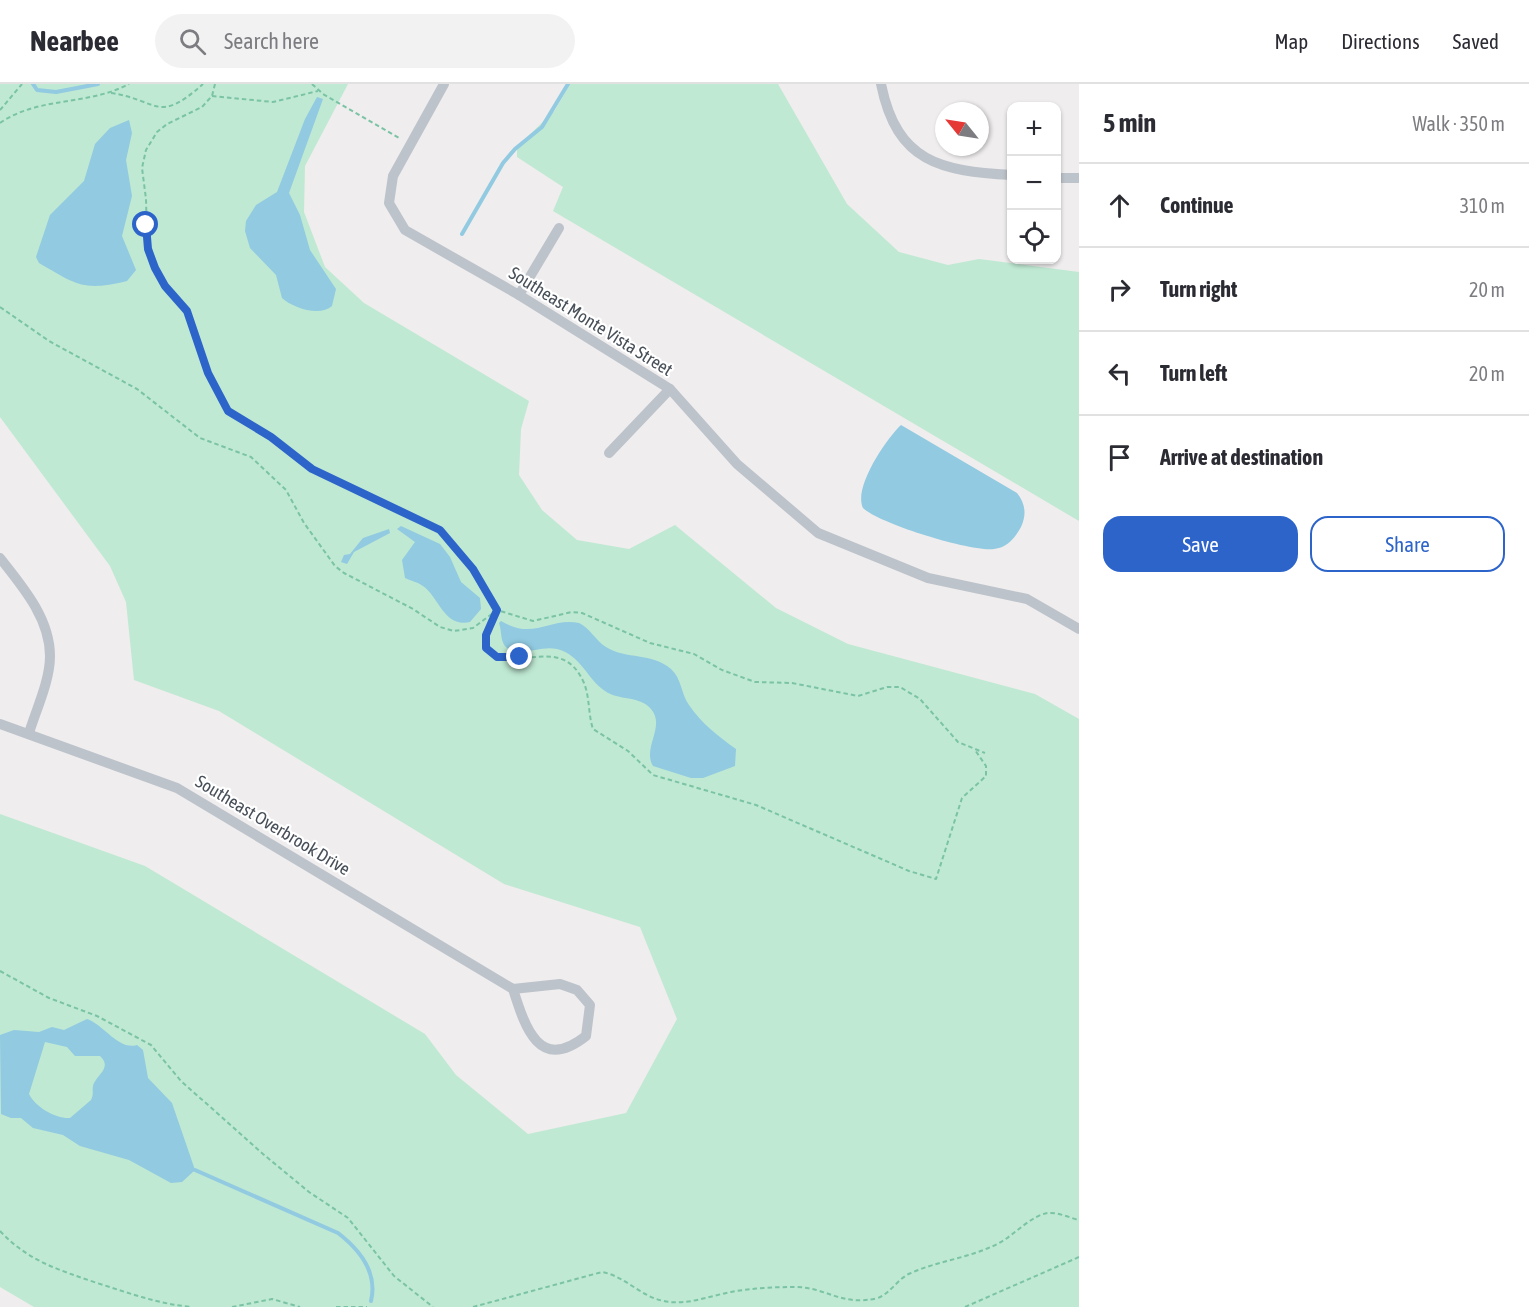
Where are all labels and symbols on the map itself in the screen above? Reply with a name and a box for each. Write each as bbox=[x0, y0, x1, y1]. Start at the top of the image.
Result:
north arrow bbox=[935, 102, 989, 156]
route start bbox=[132, 211, 158, 237]
street label: Southeast Monte Vista Street bbox=[505, 262, 677, 380]
route end bbox=[506, 643, 532, 669]
street label: Southeast Overbrook Drive bbox=[192, 771, 354, 879]

